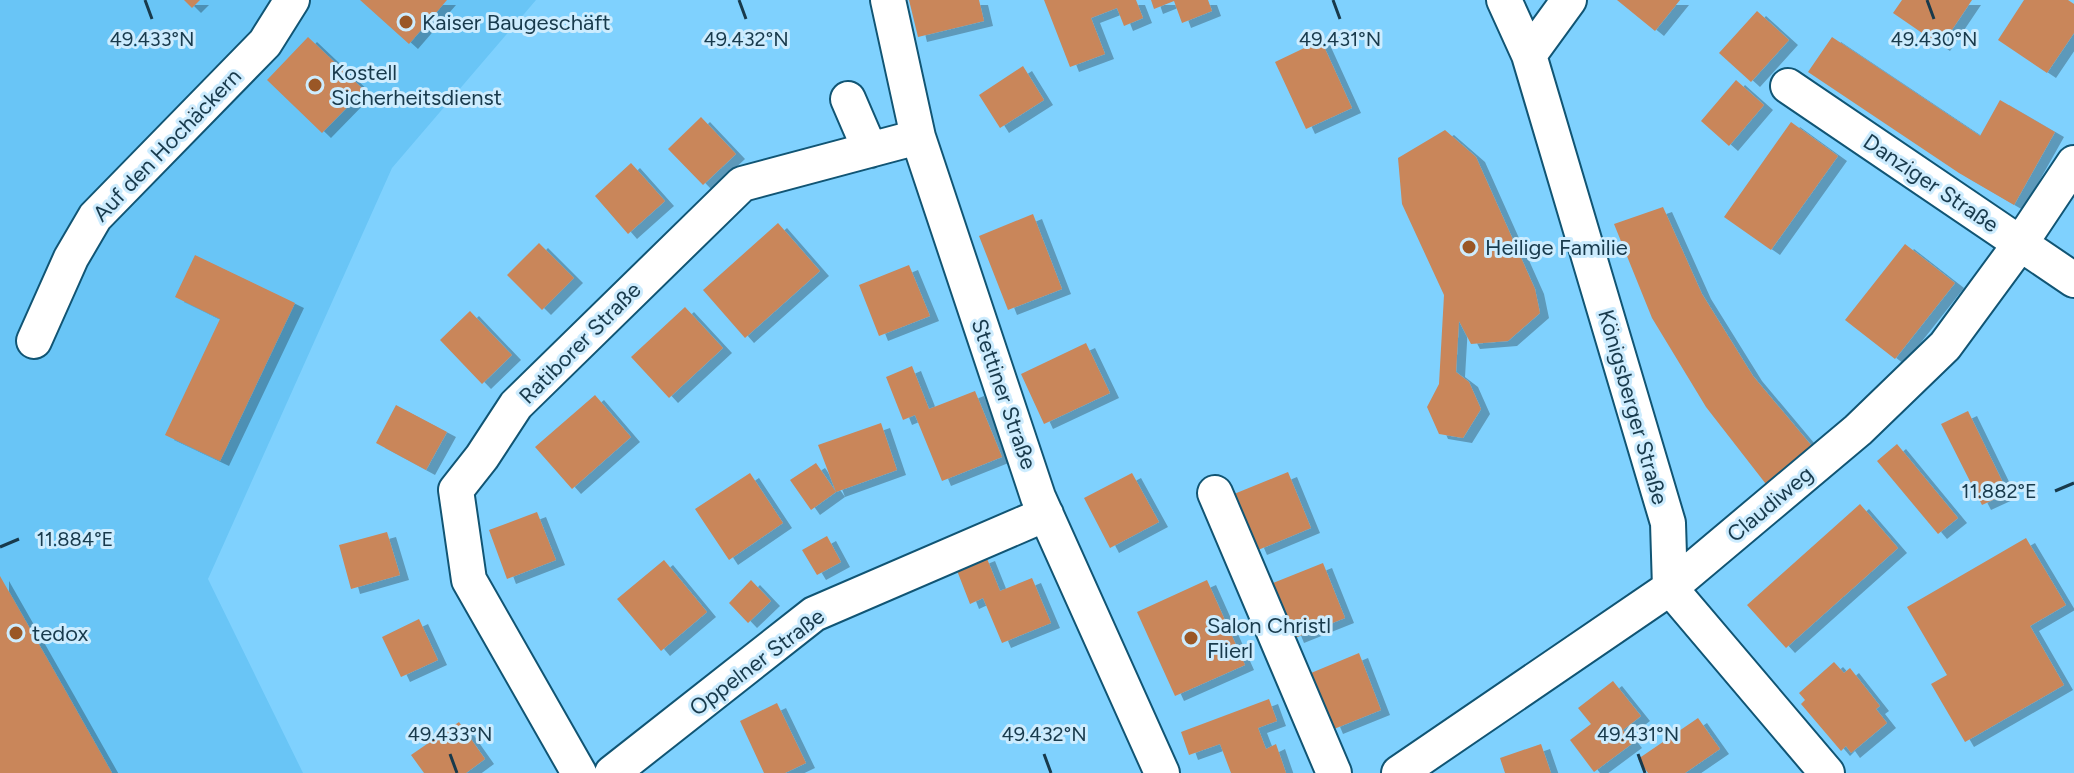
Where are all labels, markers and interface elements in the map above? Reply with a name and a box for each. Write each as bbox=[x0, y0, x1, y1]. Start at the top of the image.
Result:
place label: Kaiser Baugeschäft bbox=[422, 9, 611, 36]
marker: Kaiser Baugeschäft bbox=[397, 13, 415, 31]
text: 49.433°N bbox=[110, 27, 194, 51]
text: 49.432°N bbox=[703, 27, 789, 51]
text: 49.431°N bbox=[1299, 27, 1381, 51]
text: 49.430°N bbox=[1891, 27, 1977, 51]
place label: Kostell Sicherheitsdienst bbox=[331, 59, 502, 111]
street label: Auf den Hochäckern bbox=[87, 63, 247, 227]
marker: Kostell Sicherheitsdienst bbox=[306, 76, 324, 94]
street label: Danziger Straße bbox=[1858, 128, 2004, 238]
place label: Heilige Familie bbox=[1485, 234, 1628, 261]
marker: Heilige Familie bbox=[1460, 238, 1478, 256]
street label: Ratiborer Straße bbox=[513, 276, 647, 410]
street label: Königsberger Straße bbox=[1592, 306, 1674, 508]
street label: Stettiner Straße bbox=[966, 315, 1042, 473]
street label: Claudiweg bbox=[1721, 460, 1819, 548]
text: 11.882°E bbox=[1961, 479, 2037, 503]
text: 11.884°E bbox=[37, 527, 113, 551]
street label: Oppelner Straße bbox=[684, 602, 830, 722]
place label: Salon Christl Flierl bbox=[1207, 612, 1331, 664]
place label: tedox bbox=[32, 620, 89, 647]
marker: tedox bbox=[7, 624, 25, 642]
marker: Salon Christl Flierl bbox=[1182, 629, 1200, 647]
text: 49.433°N bbox=[408, 722, 492, 746]
text: 49.432°N bbox=[1001, 722, 1087, 746]
text: 49.431°N bbox=[1597, 722, 1679, 746]

